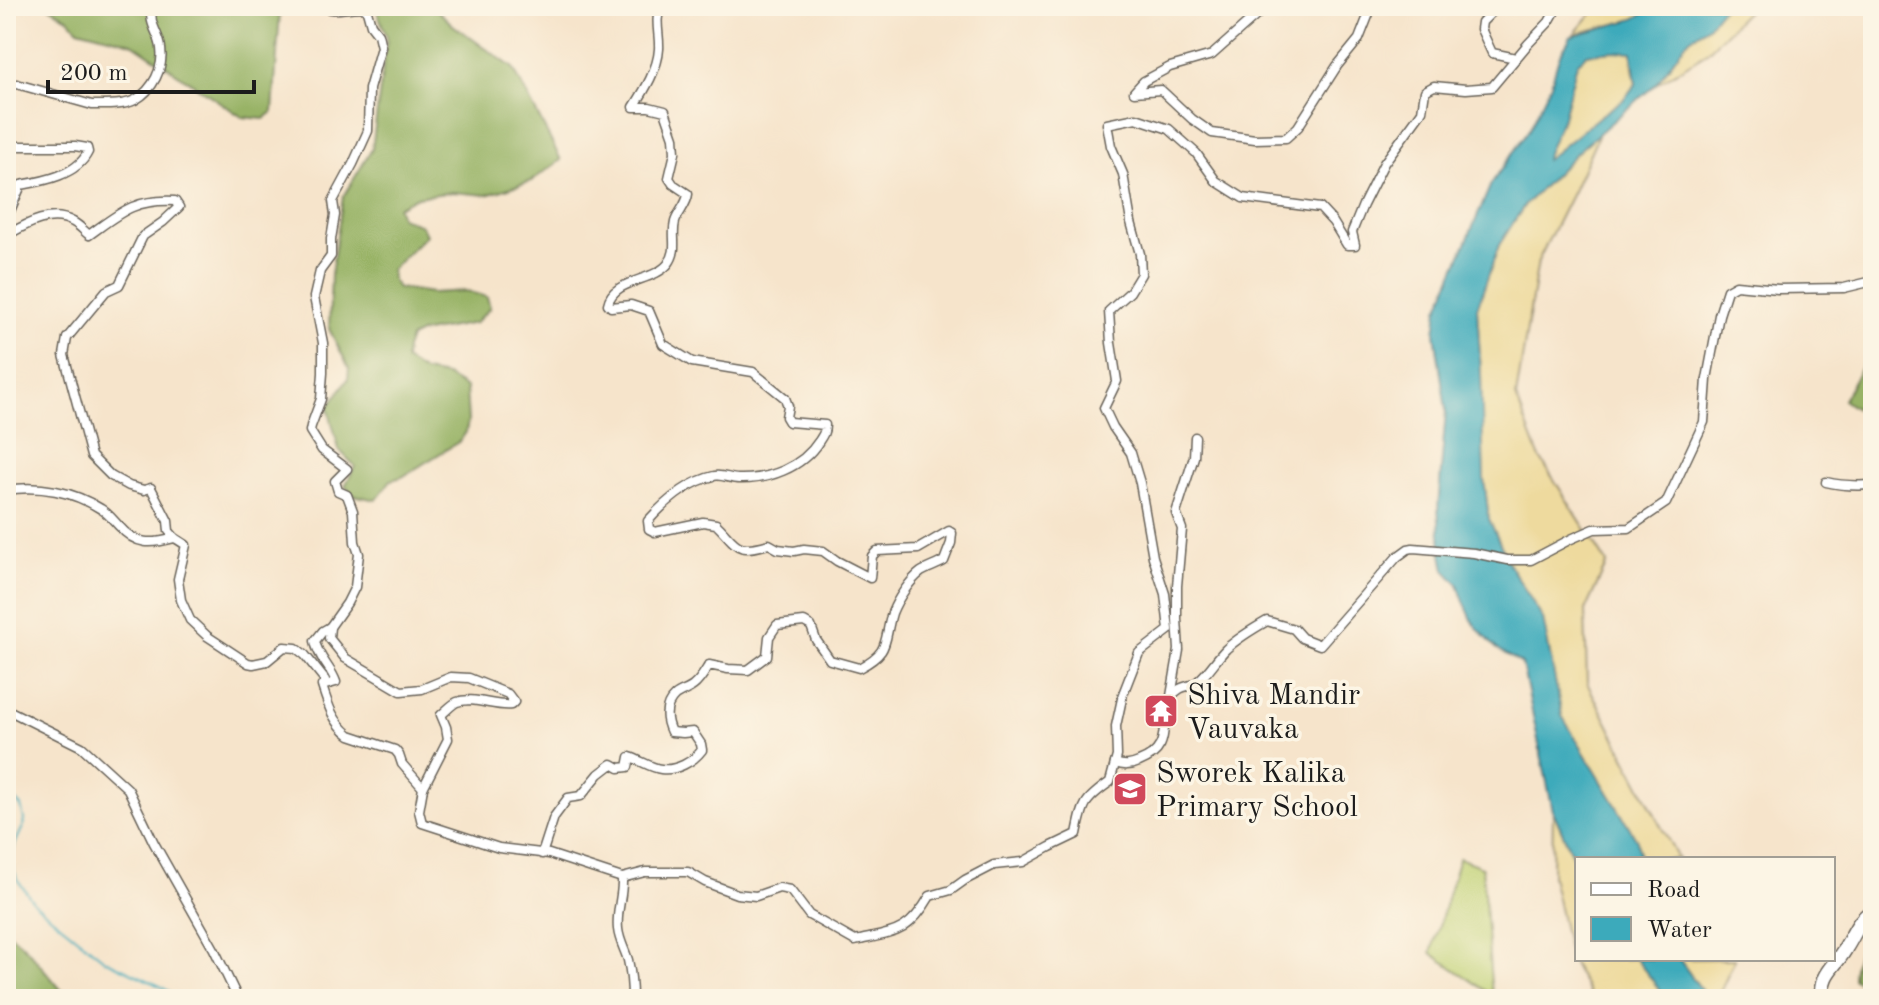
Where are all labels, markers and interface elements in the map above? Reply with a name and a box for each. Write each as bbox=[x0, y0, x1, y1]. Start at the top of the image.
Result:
scale bar bbox=[48, 44, 254, 94]
text: 200 m bbox=[60, 62, 128, 86]
place label: Shiva Mandir Vauvaka bbox=[1187, 681, 1360, 745]
temple icon: Shiva Mandir Vauvaka bbox=[1142, 692, 1180, 730]
place label: Sworek Kalika Primary School bbox=[1156, 759, 1358, 823]
school or university icon: Sworek Kalika Primary School bbox=[1111, 770, 1149, 808]
legend bbox=[1575, 857, 1835, 961]
text: Road bbox=[1647, 879, 1700, 903]
text: Water bbox=[1647, 919, 1712, 943]

